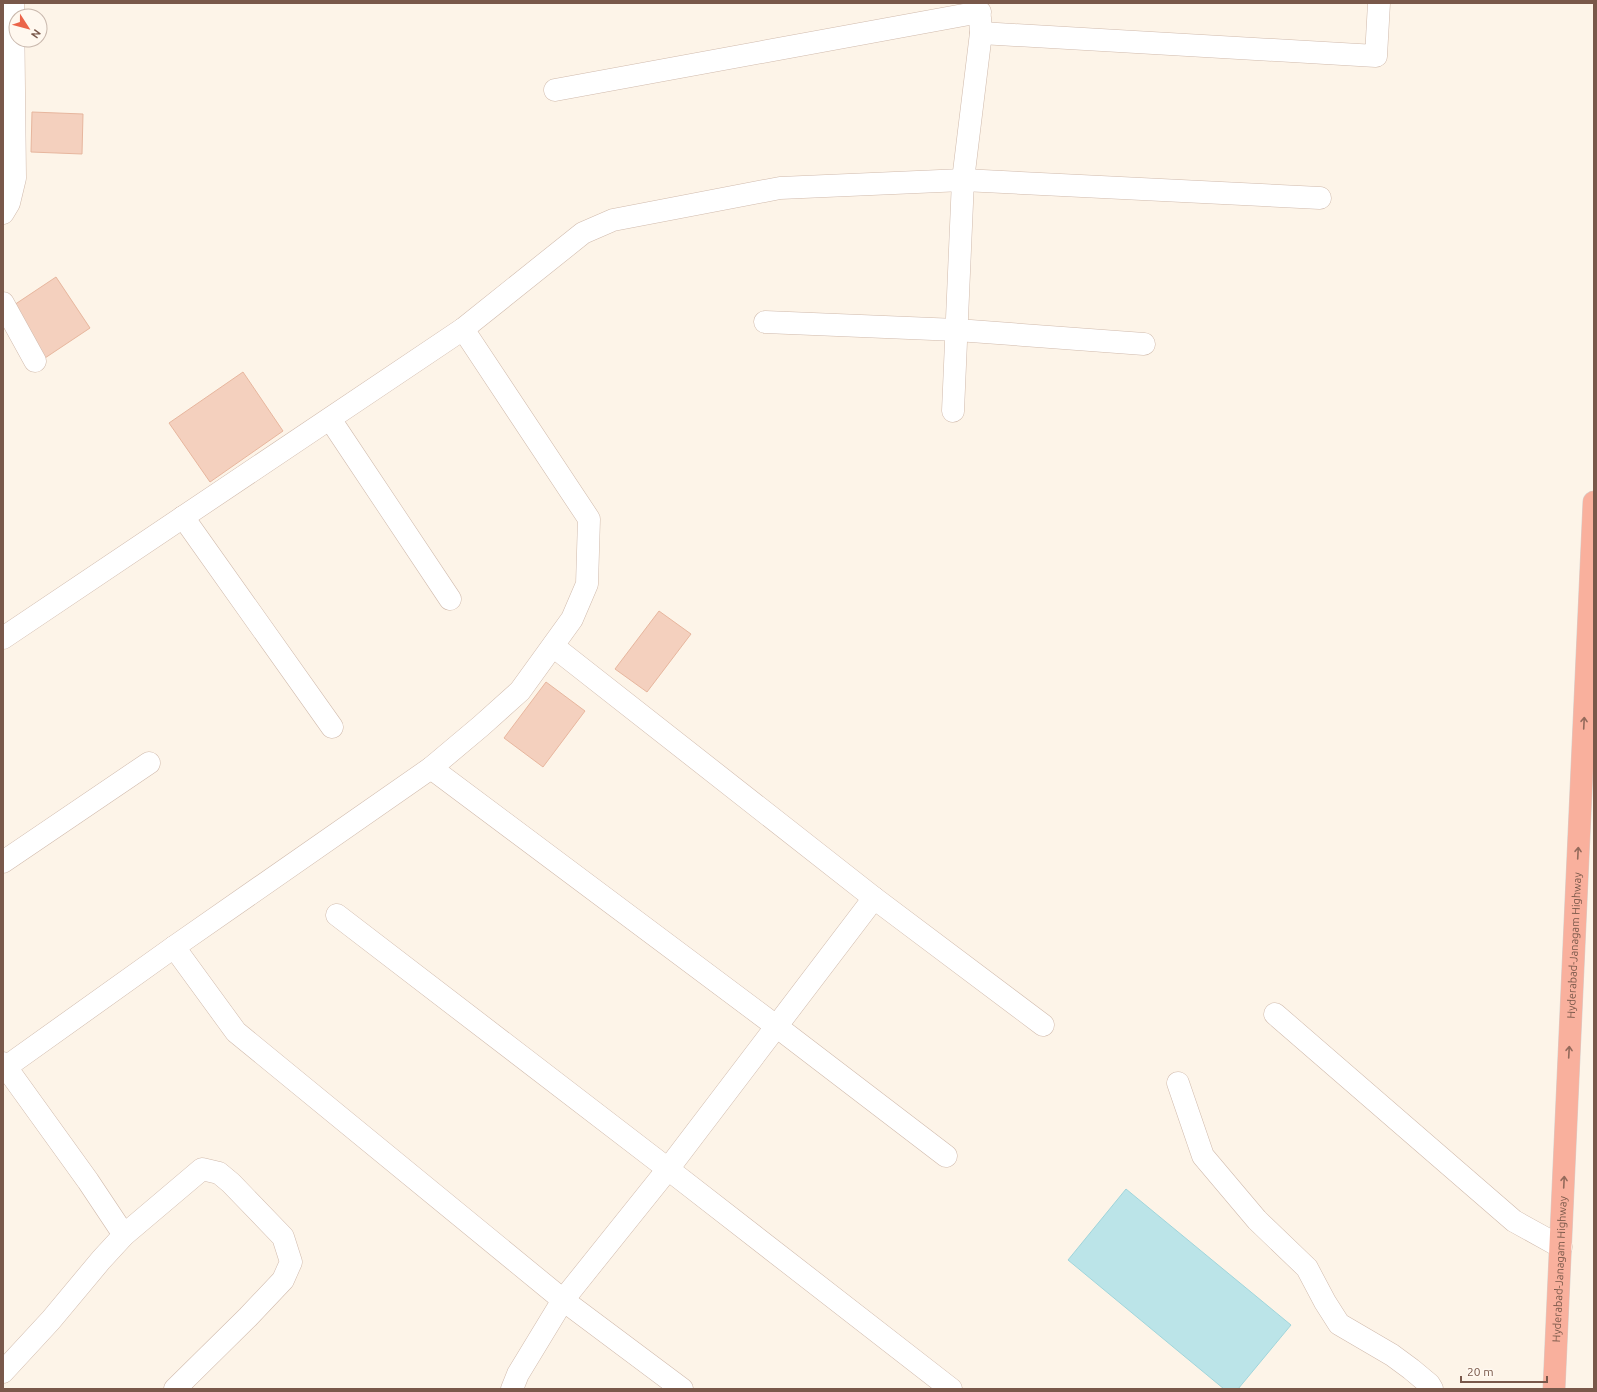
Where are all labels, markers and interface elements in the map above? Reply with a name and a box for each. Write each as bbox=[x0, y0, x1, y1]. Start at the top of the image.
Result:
north arrow bbox=[8, 8, 48, 48]
text: N bbox=[29, 27, 43, 41]
one-way arrow bbox=[1580, 717, 1588, 730]
one-way arrow bbox=[1575, 847, 1582, 860]
street label: Hyderabad-Janagam Highway bbox=[1565, 871, 1583, 1019]
one-way arrow bbox=[1566, 1046, 1573, 1059]
one-way arrow bbox=[1560, 1176, 1567, 1189]
street label: Hyderabad-Janagam Highway bbox=[1550, 1195, 1569, 1342]
scale bar bbox=[1461, 1358, 1547, 1384]
text: 20 m bbox=[1467, 1365, 1494, 1378]

